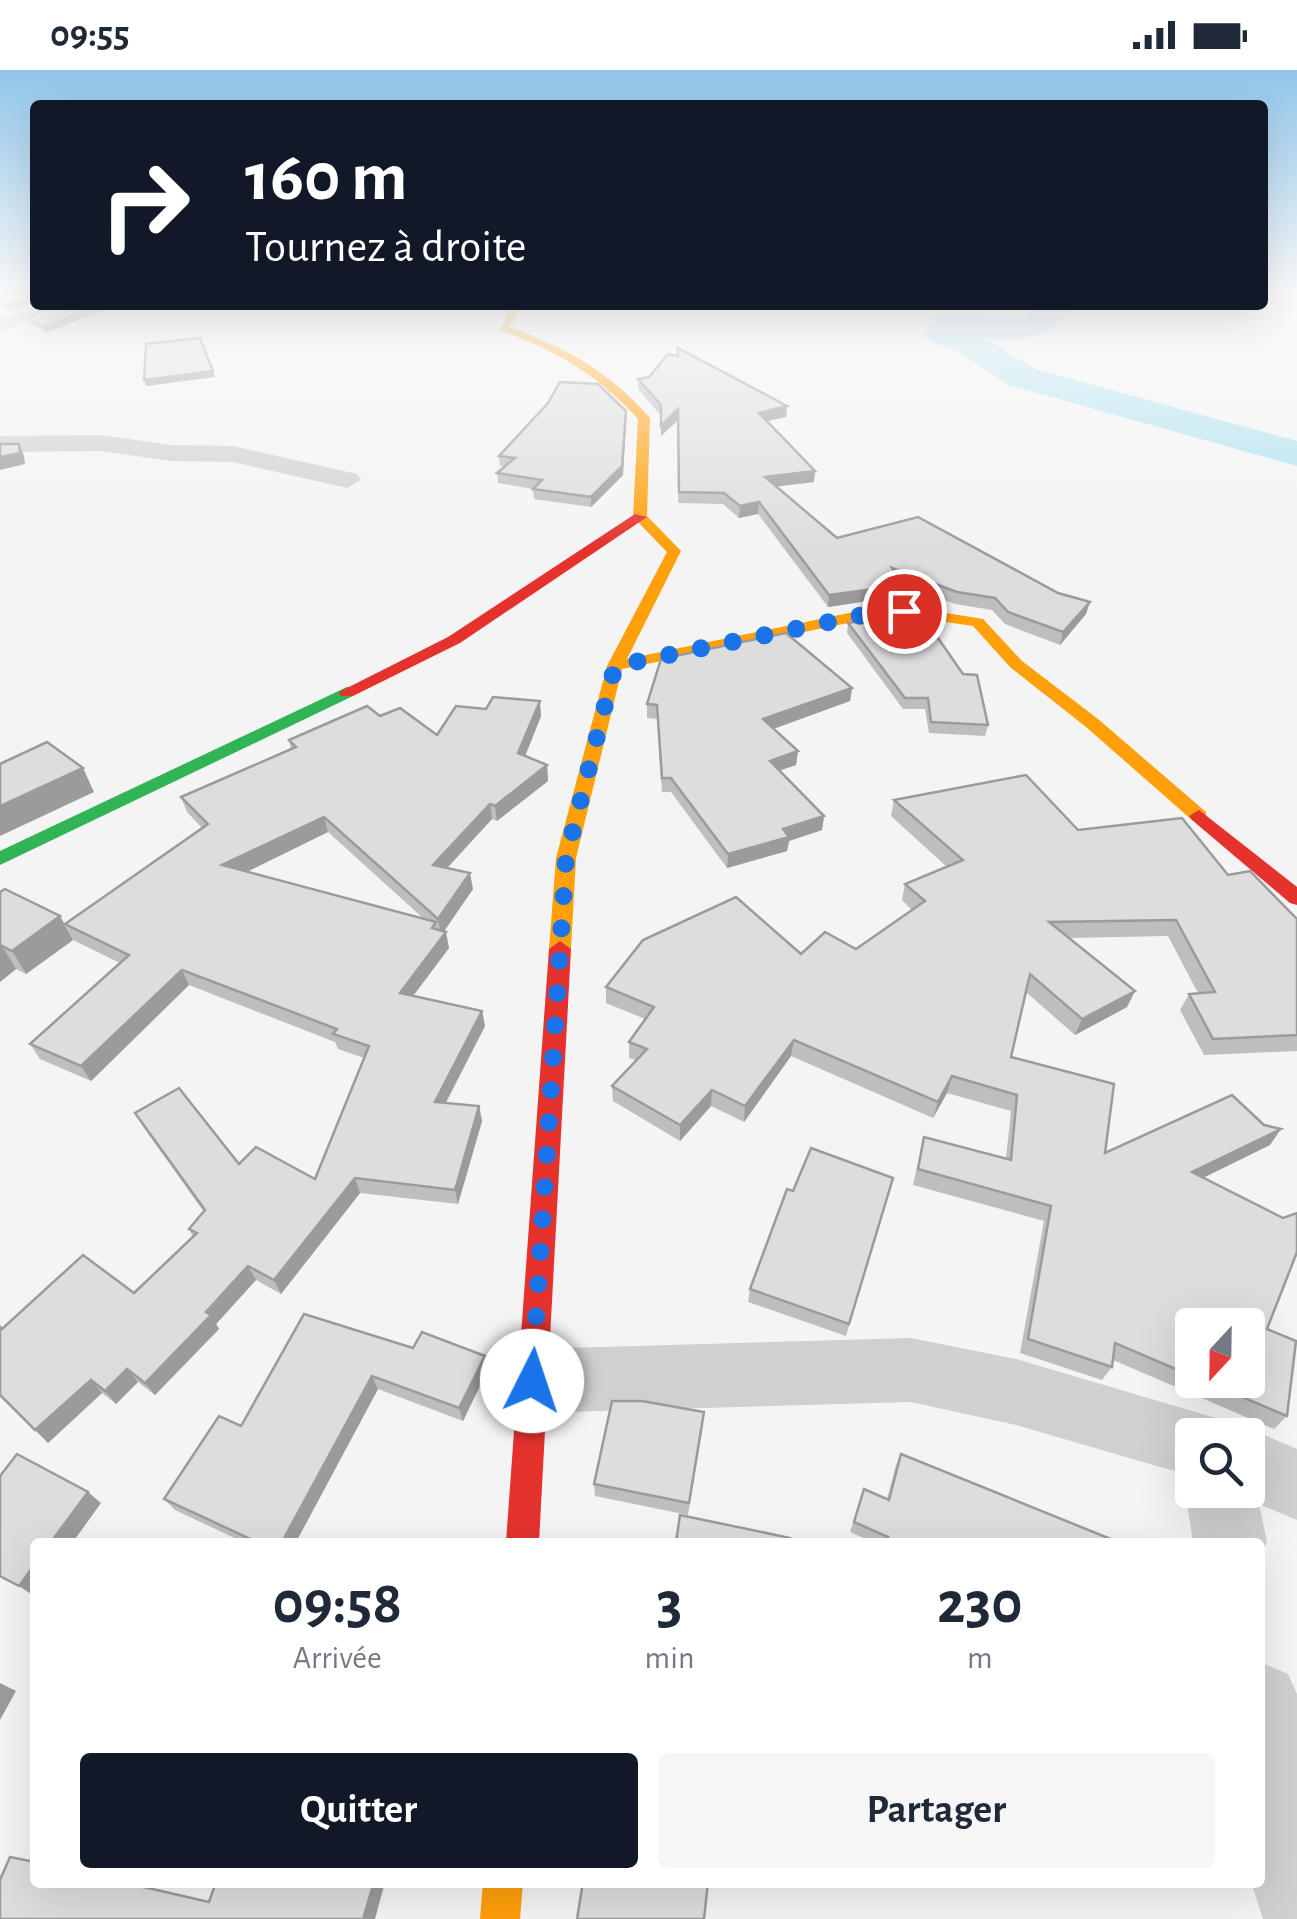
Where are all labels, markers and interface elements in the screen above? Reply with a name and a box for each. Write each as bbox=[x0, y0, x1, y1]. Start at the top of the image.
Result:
text: 09:55 bbox=[50, 16, 130, 54]
icon: right bbox=[80, 140, 210, 270]
text: 160 m bbox=[245, 143, 408, 213]
text: Tournez à droite bbox=[245, 225, 527, 270]
pin bbox=[862, 569, 947, 654]
icon: arrive bbox=[877, 584, 932, 639]
north arrow bbox=[1175, 1308, 1265, 1398]
map controls bbox=[1175, 1308, 1265, 1508]
position arrow bbox=[480, 1329, 584, 1433]
button: search bbox=[1175, 1418, 1265, 1508]
text: 09:58 bbox=[273, 1574, 402, 1634]
text: 3 bbox=[657, 1574, 682, 1634]
text: 230 bbox=[937, 1574, 1022, 1634]
text: Arrivée bbox=[293, 1642, 382, 1674]
text: min bbox=[645, 1642, 694, 1674]
text: m bbox=[967, 1642, 993, 1674]
button: Quitter bbox=[80, 1753, 638, 1868]
button: Partager bbox=[658, 1753, 1215, 1868]

